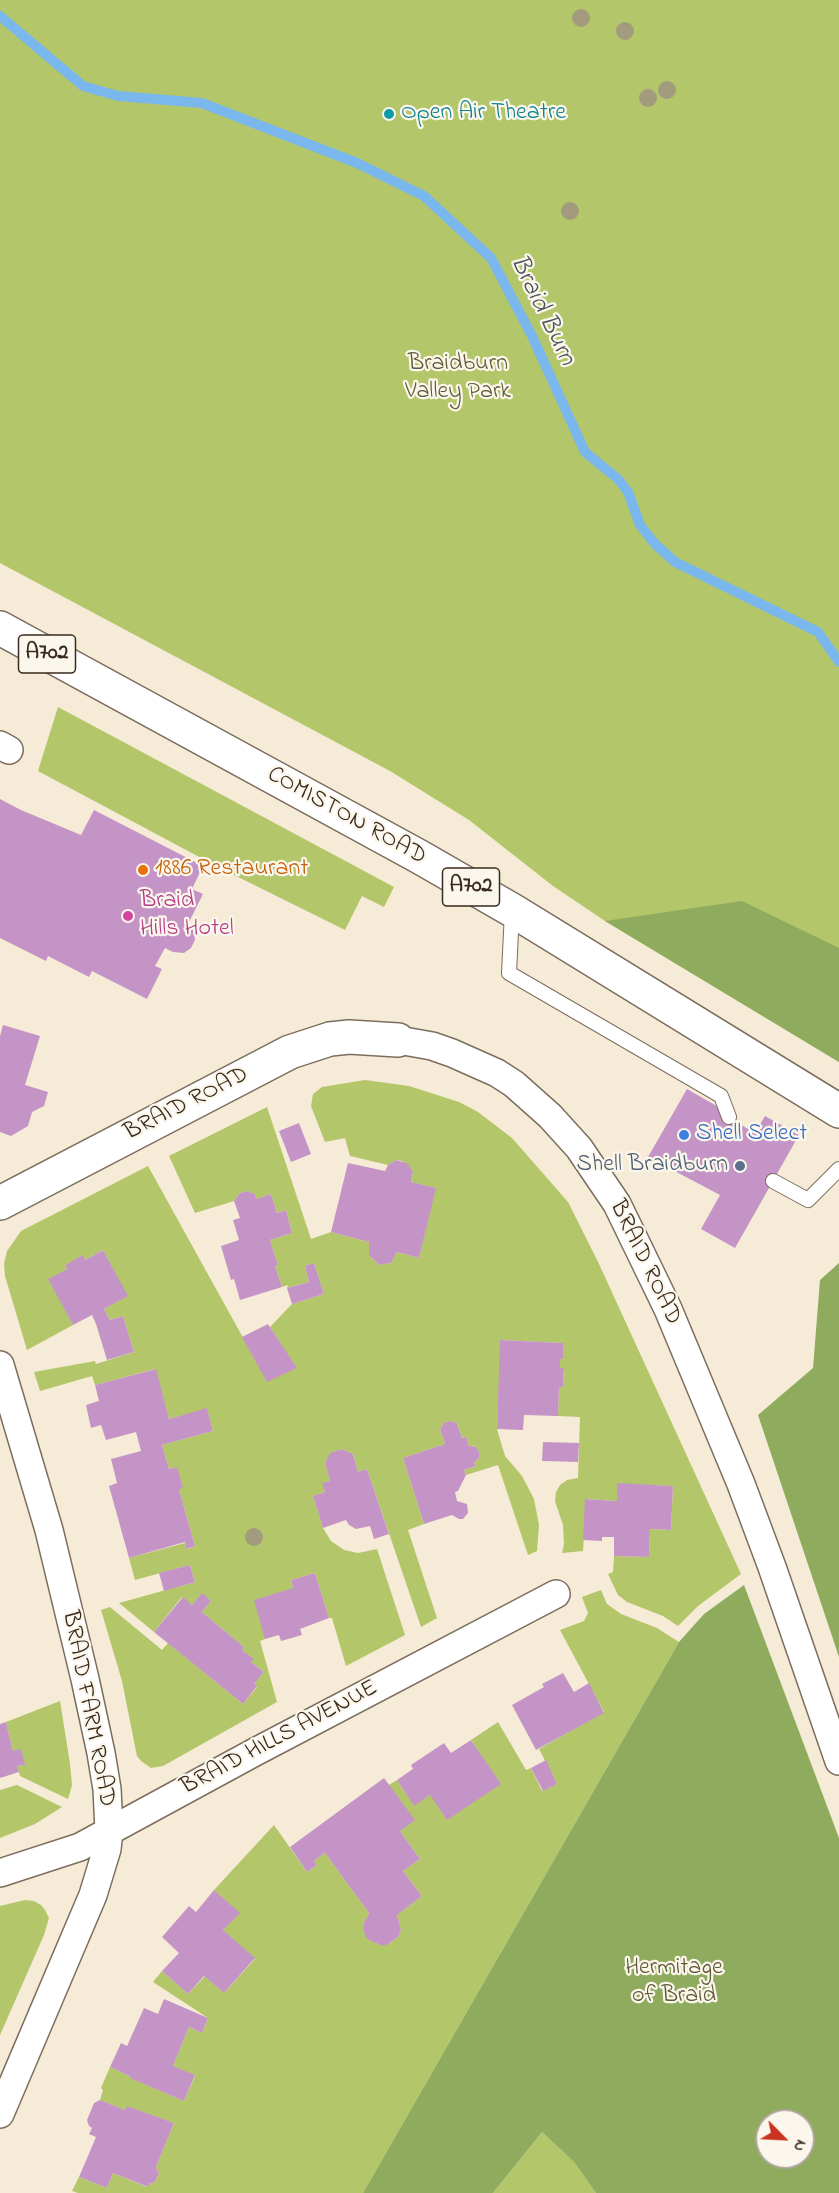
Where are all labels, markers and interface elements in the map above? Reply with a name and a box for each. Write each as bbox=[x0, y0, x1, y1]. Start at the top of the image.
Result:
place label: Open Air Theatre bbox=[401, 100, 566, 128]
marker: Open Air Theatre bbox=[382, 107, 396, 121]
water label: Braid Burn bbox=[501, 251, 581, 371]
park label: Braidburn Valley Park bbox=[405, 351, 511, 407]
road number: A702 bbox=[18, 635, 76, 673]
street label: COMISTON ROAD bbox=[262, 761, 430, 873]
place label: 1886 Restaurant bbox=[155, 856, 308, 884]
marker: 1886 Restaurant bbox=[136, 863, 150, 877]
road number: A702 bbox=[442, 868, 500, 906]
place label: Braid Hills Hotel bbox=[140, 888, 234, 944]
marker: Braid Hills Hotel bbox=[121, 909, 135, 923]
street label: BRAID ROAD bbox=[120, 1061, 254, 1149]
place label: Shell Select bbox=[696, 1121, 807, 1149]
marker: Shell Select bbox=[677, 1128, 691, 1142]
place label: Shell Braidburn bbox=[576, 1152, 728, 1180]
marker: Shell Braidburn bbox=[733, 1159, 747, 1173]
street label: BRAID ROAD bbox=[601, 1196, 687, 1330]
street label: BRAID FARM ROAD bbox=[54, 1608, 120, 1810]
street label: BRAID HILLS AVENUE bbox=[177, 1675, 383, 1803]
park label: Hermitage of Braid bbox=[625, 1955, 723, 2011]
north arrow bbox=[755, 2109, 815, 2169]
text: N bbox=[786, 2136, 813, 2155]

